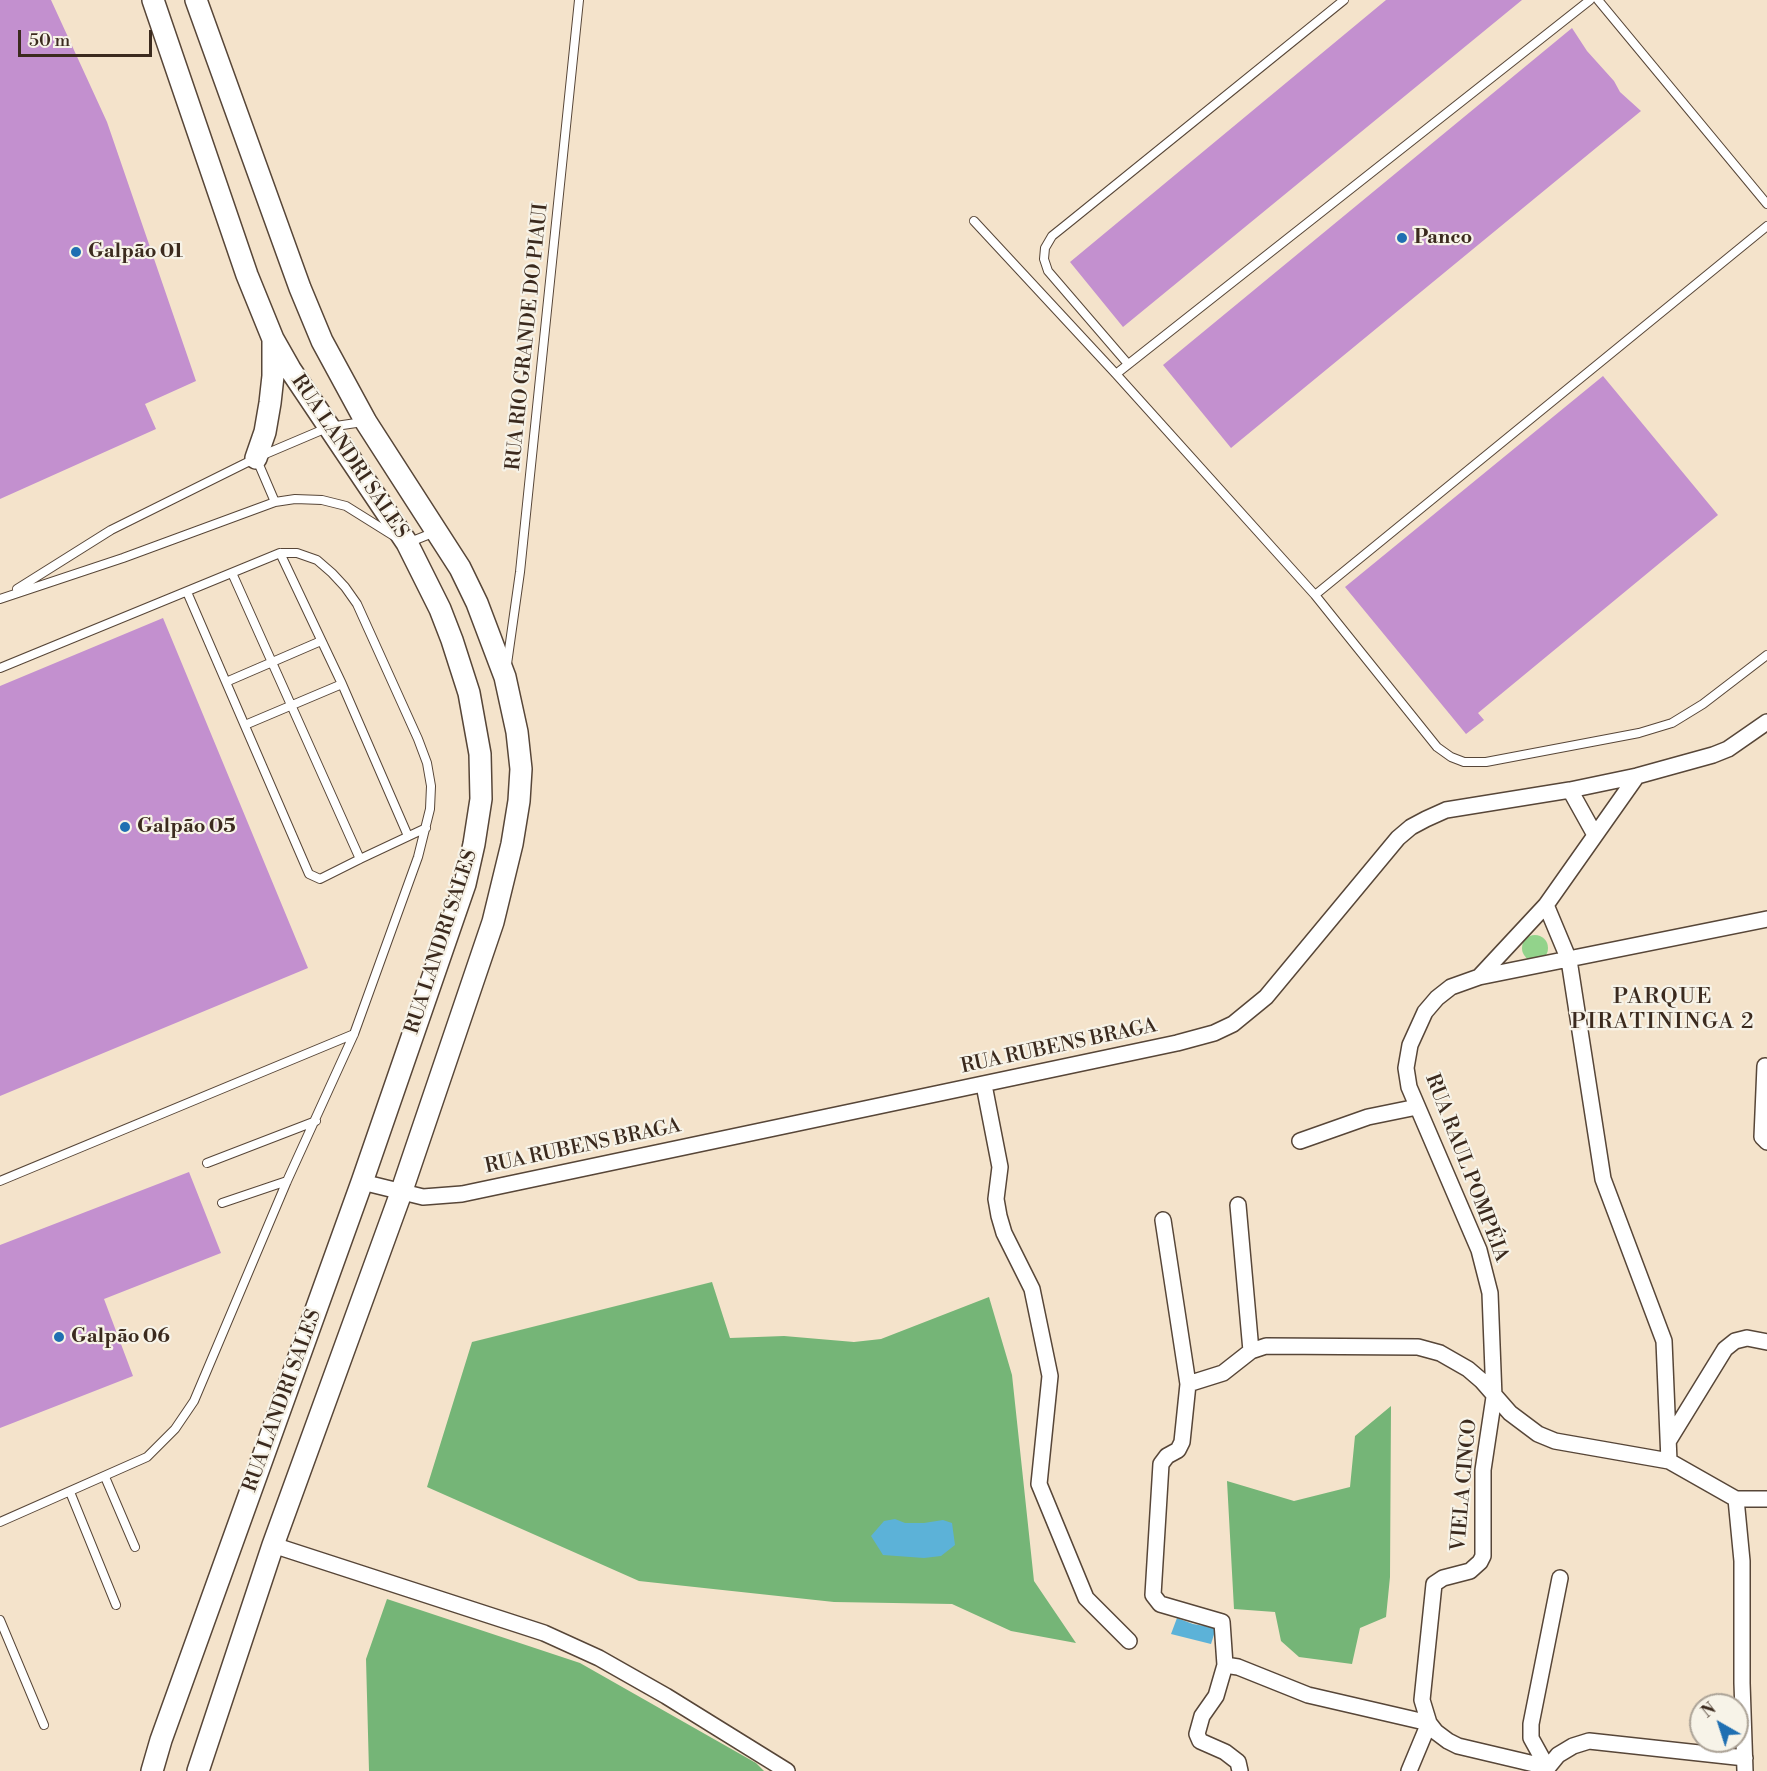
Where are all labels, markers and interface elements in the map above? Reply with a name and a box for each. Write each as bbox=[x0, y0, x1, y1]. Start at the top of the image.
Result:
scale bar bbox=[21, 18, 154, 56]
text: 50 m bbox=[29, 29, 70, 52]
street label: RUA RIO GRANDE DO PIAUI bbox=[502, 202, 554, 472]
place label: Panco bbox=[1414, 226, 1472, 250]
marker: Panco bbox=[1395, 231, 1409, 245]
place label: Galpão 01 bbox=[88, 240, 183, 264]
marker: Galpão 01 bbox=[69, 245, 83, 259]
street label: RUA LANDRI SALES bbox=[285, 371, 413, 543]
place label: Galpão 05 bbox=[137, 815, 236, 839]
marker: Galpão 05 bbox=[118, 820, 132, 834]
street label: RUA LANDRI SALES bbox=[401, 847, 483, 1037]
district label: PARQUE PIRATININGA 2 bbox=[1571, 985, 1755, 1036]
street label: RUA RUBENS BRAGA bbox=[959, 1015, 1159, 1079]
street label: RUA RAUL POMPÉIA bbox=[1419, 1071, 1513, 1265]
street label: RUA RUBENS BRAGA bbox=[483, 1115, 683, 1179]
street label: RUA LANDRI SALES bbox=[239, 1306, 327, 1496]
place label: Galpão 06 bbox=[71, 1325, 170, 1349]
marker: Galpão 06 bbox=[52, 1330, 66, 1344]
street label: VIELA CINCO bbox=[1447, 1418, 1483, 1552]
north arrow bbox=[1689, 1693, 1749, 1753]
text: N bbox=[1698, 1699, 1720, 1722]

